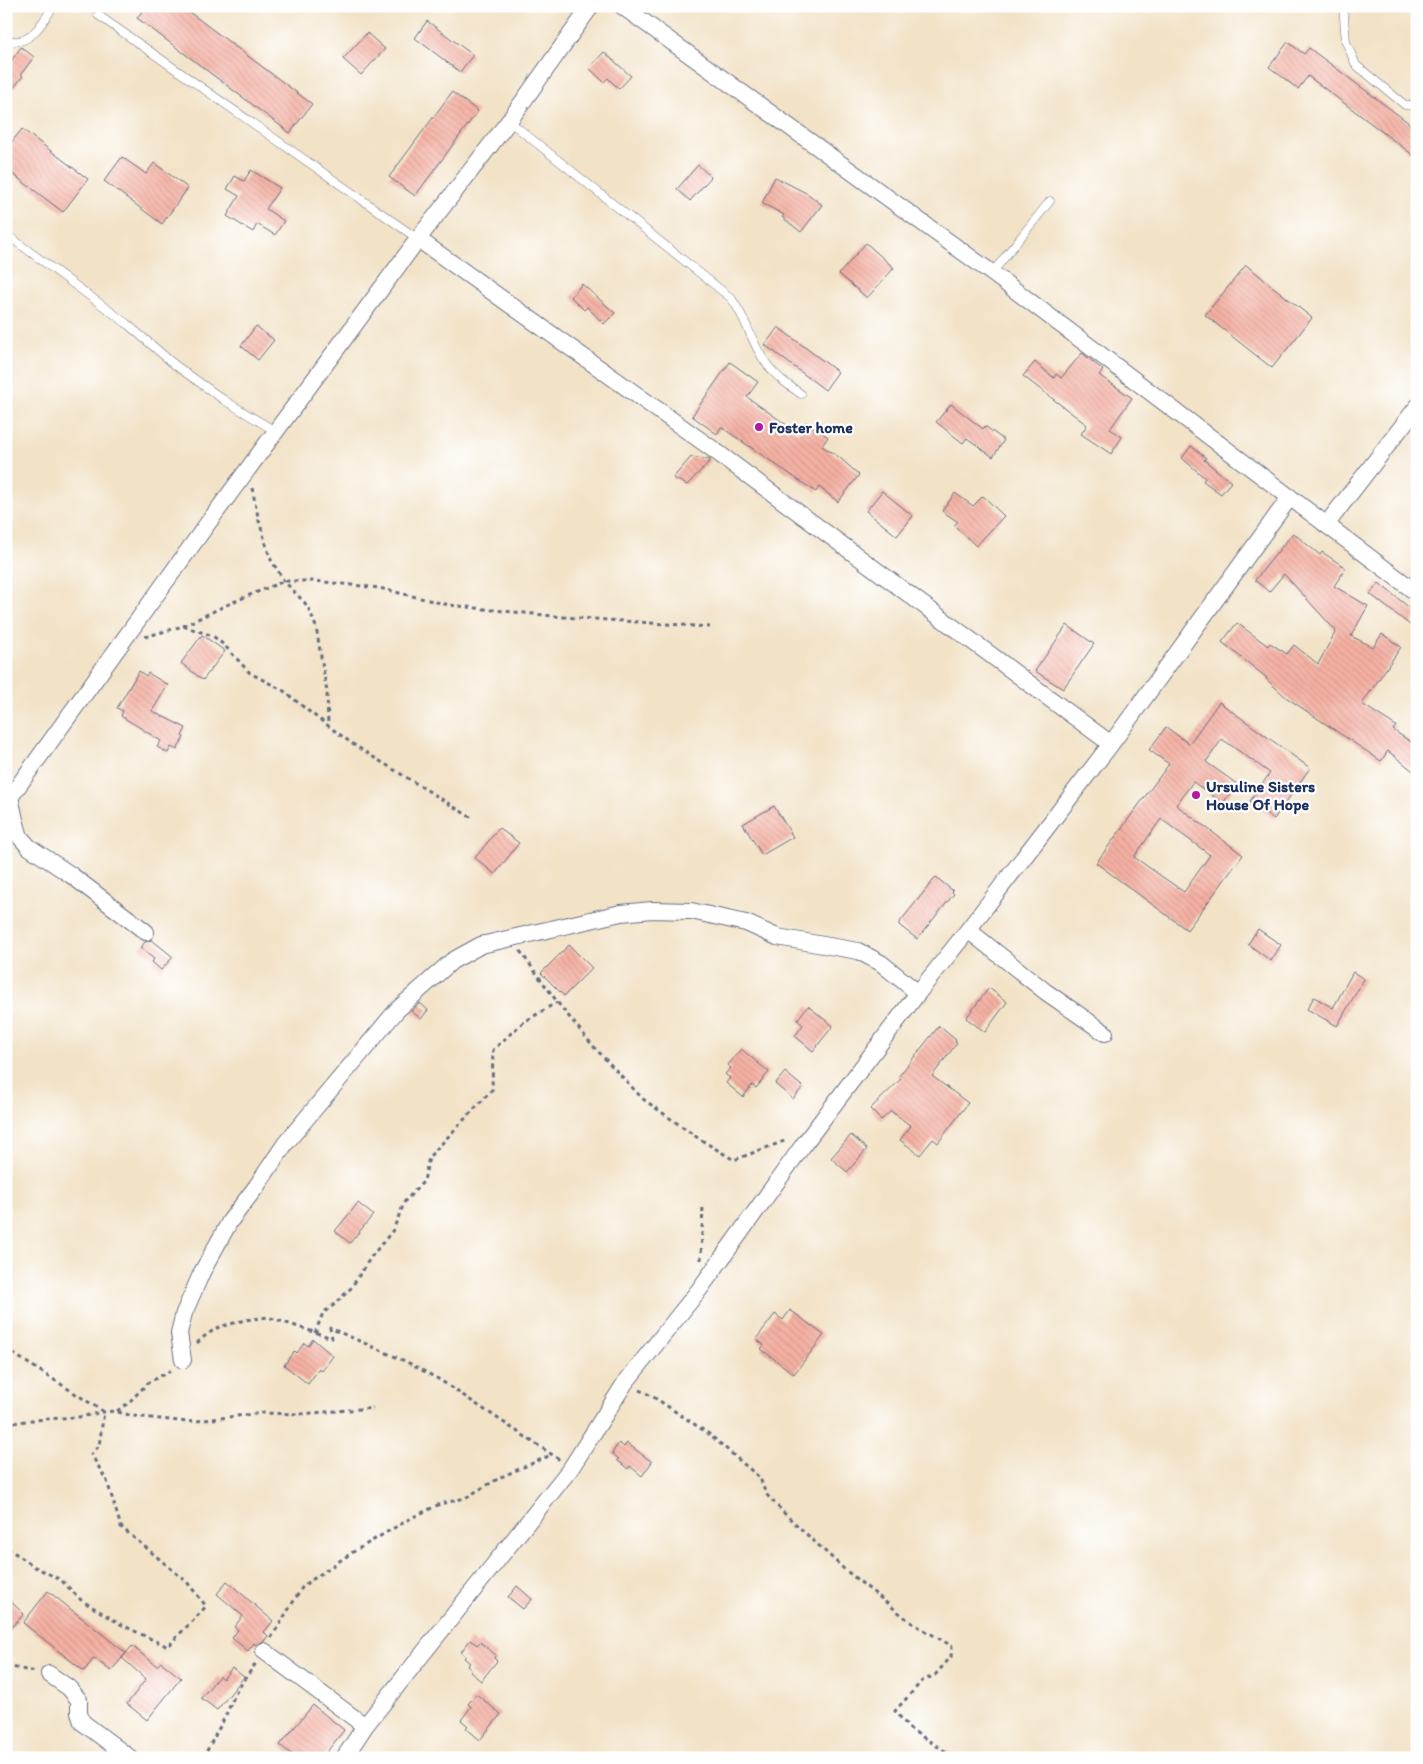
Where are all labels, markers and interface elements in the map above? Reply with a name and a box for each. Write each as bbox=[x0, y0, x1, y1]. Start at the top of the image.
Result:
place label: Foster home bbox=[769, 418, 853, 437]
marker: Foster home bbox=[753, 421, 765, 433]
place label: Ursuline Sisters House Of Hope bbox=[1206, 777, 1315, 815]
marker: Ursuline Sisters House Of Hope bbox=[1190, 789, 1202, 801]

